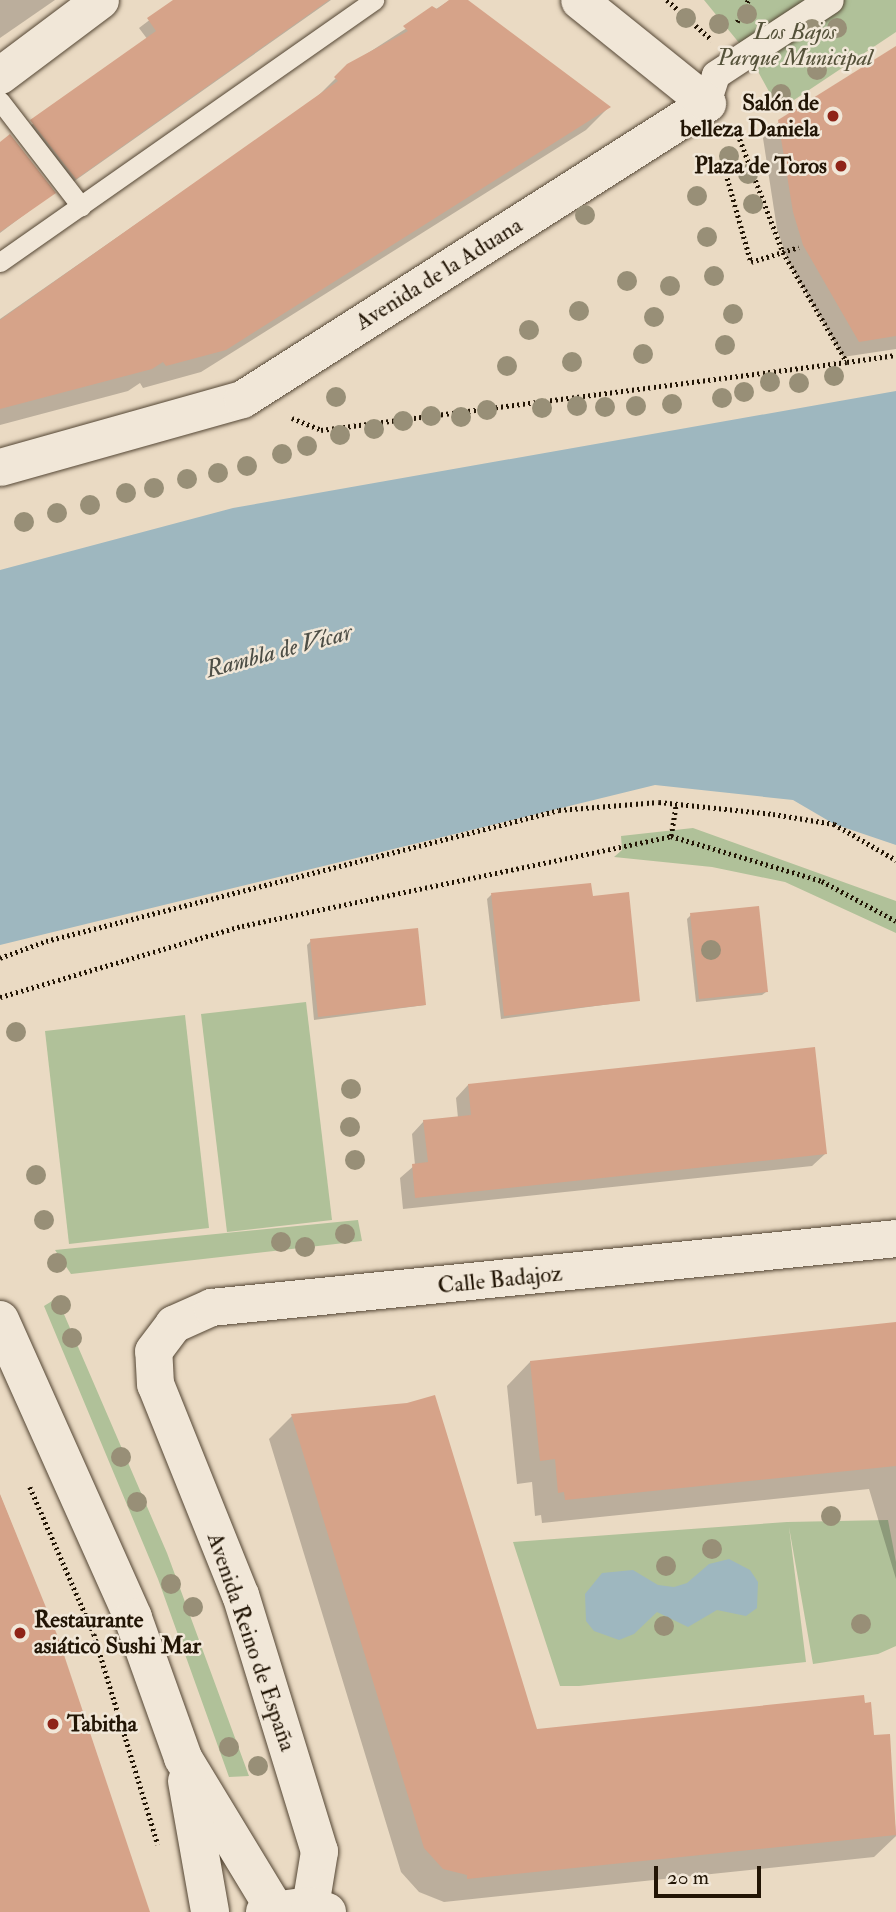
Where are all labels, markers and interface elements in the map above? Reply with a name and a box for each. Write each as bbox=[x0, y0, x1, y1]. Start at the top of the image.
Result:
park label: Los Bajos Parque Municipal bbox=[717, 18, 873, 72]
place label: Salón de belleza Daniela bbox=[680, 89, 819, 143]
marker: Salón de belleza Daniela bbox=[825, 108, 841, 124]
place label: Plaza de Toros bbox=[694, 152, 827, 180]
marker: Plaza de Toros bbox=[833, 158, 849, 174]
street label: Avenida de la Aduana bbox=[351, 212, 527, 336]
water label: Rambla de Vícar bbox=[203, 618, 355, 684]
street label: Calle Badajoz bbox=[436, 1260, 564, 1300]
street label: Avenida Reino de España bbox=[201, 1529, 301, 1755]
place label: Restaurante asiático Sushi Mar bbox=[34, 1606, 201, 1660]
marker: Restaurante asiático Sushi Mar bbox=[12, 1625, 28, 1641]
place label: Tabitha bbox=[67, 1710, 137, 1738]
marker: Tabitha bbox=[45, 1716, 61, 1732]
scale bar bbox=[658, 1853, 765, 1897]
text: 20 m bbox=[667, 1864, 709, 1891]

